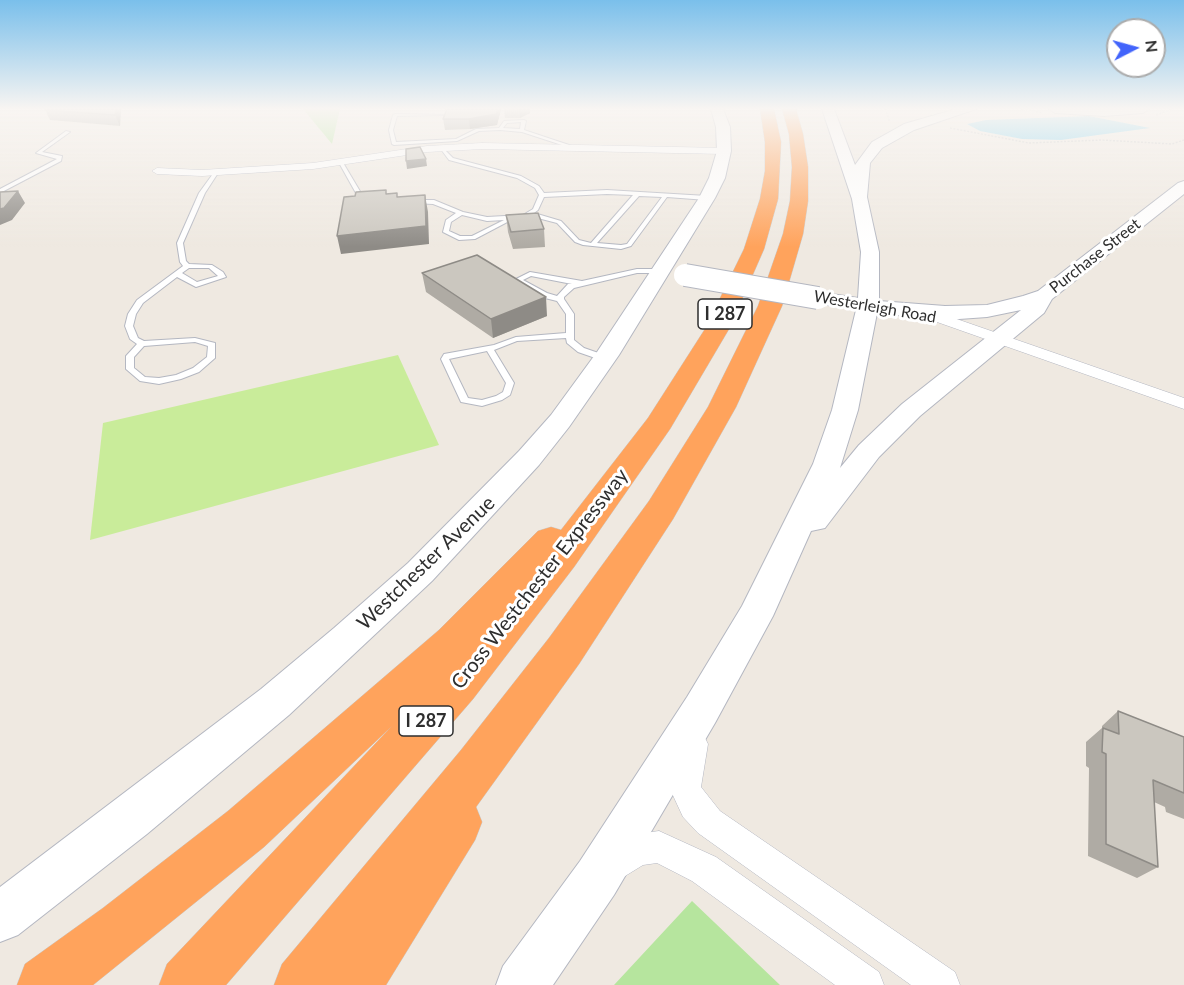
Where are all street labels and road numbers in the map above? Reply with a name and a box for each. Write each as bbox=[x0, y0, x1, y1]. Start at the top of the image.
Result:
street label: Purchase Street bbox=[1046, 215, 1144, 297]
street label: Westerleigh Road bbox=[812, 287, 938, 327]
road number: I 287 bbox=[698, 299, 752, 329]
street label: Cross Westchester Expressway bbox=[447, 464, 633, 694]
street label: Westchester Avenue bbox=[352, 491, 500, 635]
road number: I 287 bbox=[399, 706, 453, 736]

